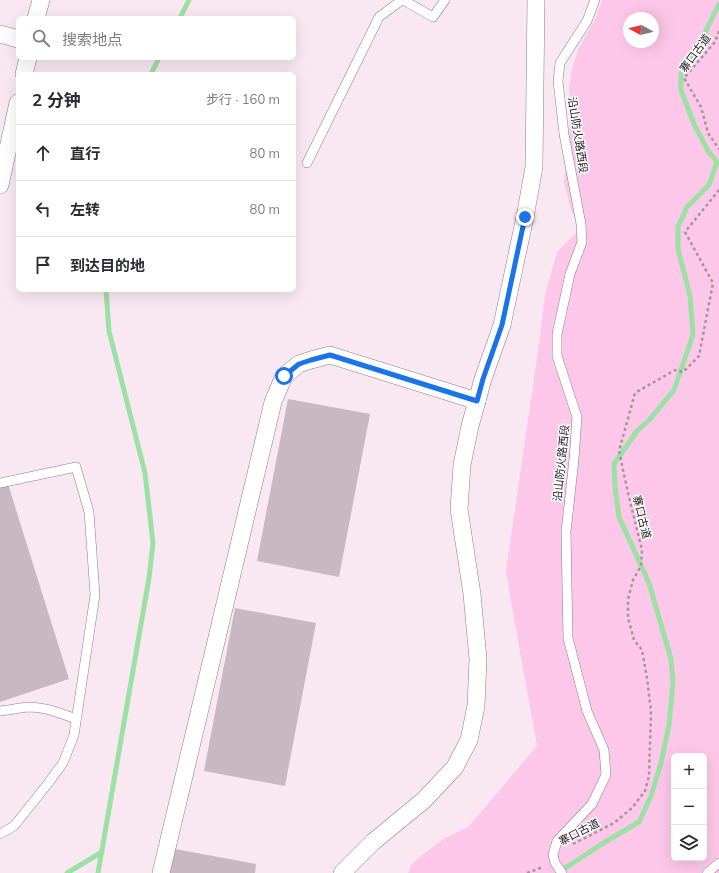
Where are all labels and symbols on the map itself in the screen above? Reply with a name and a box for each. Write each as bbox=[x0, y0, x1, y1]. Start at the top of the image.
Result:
north arrow bbox=[623, 12, 659, 48]
street label: 寨口古道 bbox=[676, 31, 714, 75]
street label: 沿山防火路西段 bbox=[565, 96, 591, 174]
route end bbox=[516, 208, 534, 226]
route start bbox=[275, 367, 293, 385]
street label: 沿山防火路西段 bbox=[550, 424, 572, 502]
street label: 寨口古道 bbox=[630, 494, 654, 540]
street label: 寨口古道 bbox=[556, 816, 602, 848]

